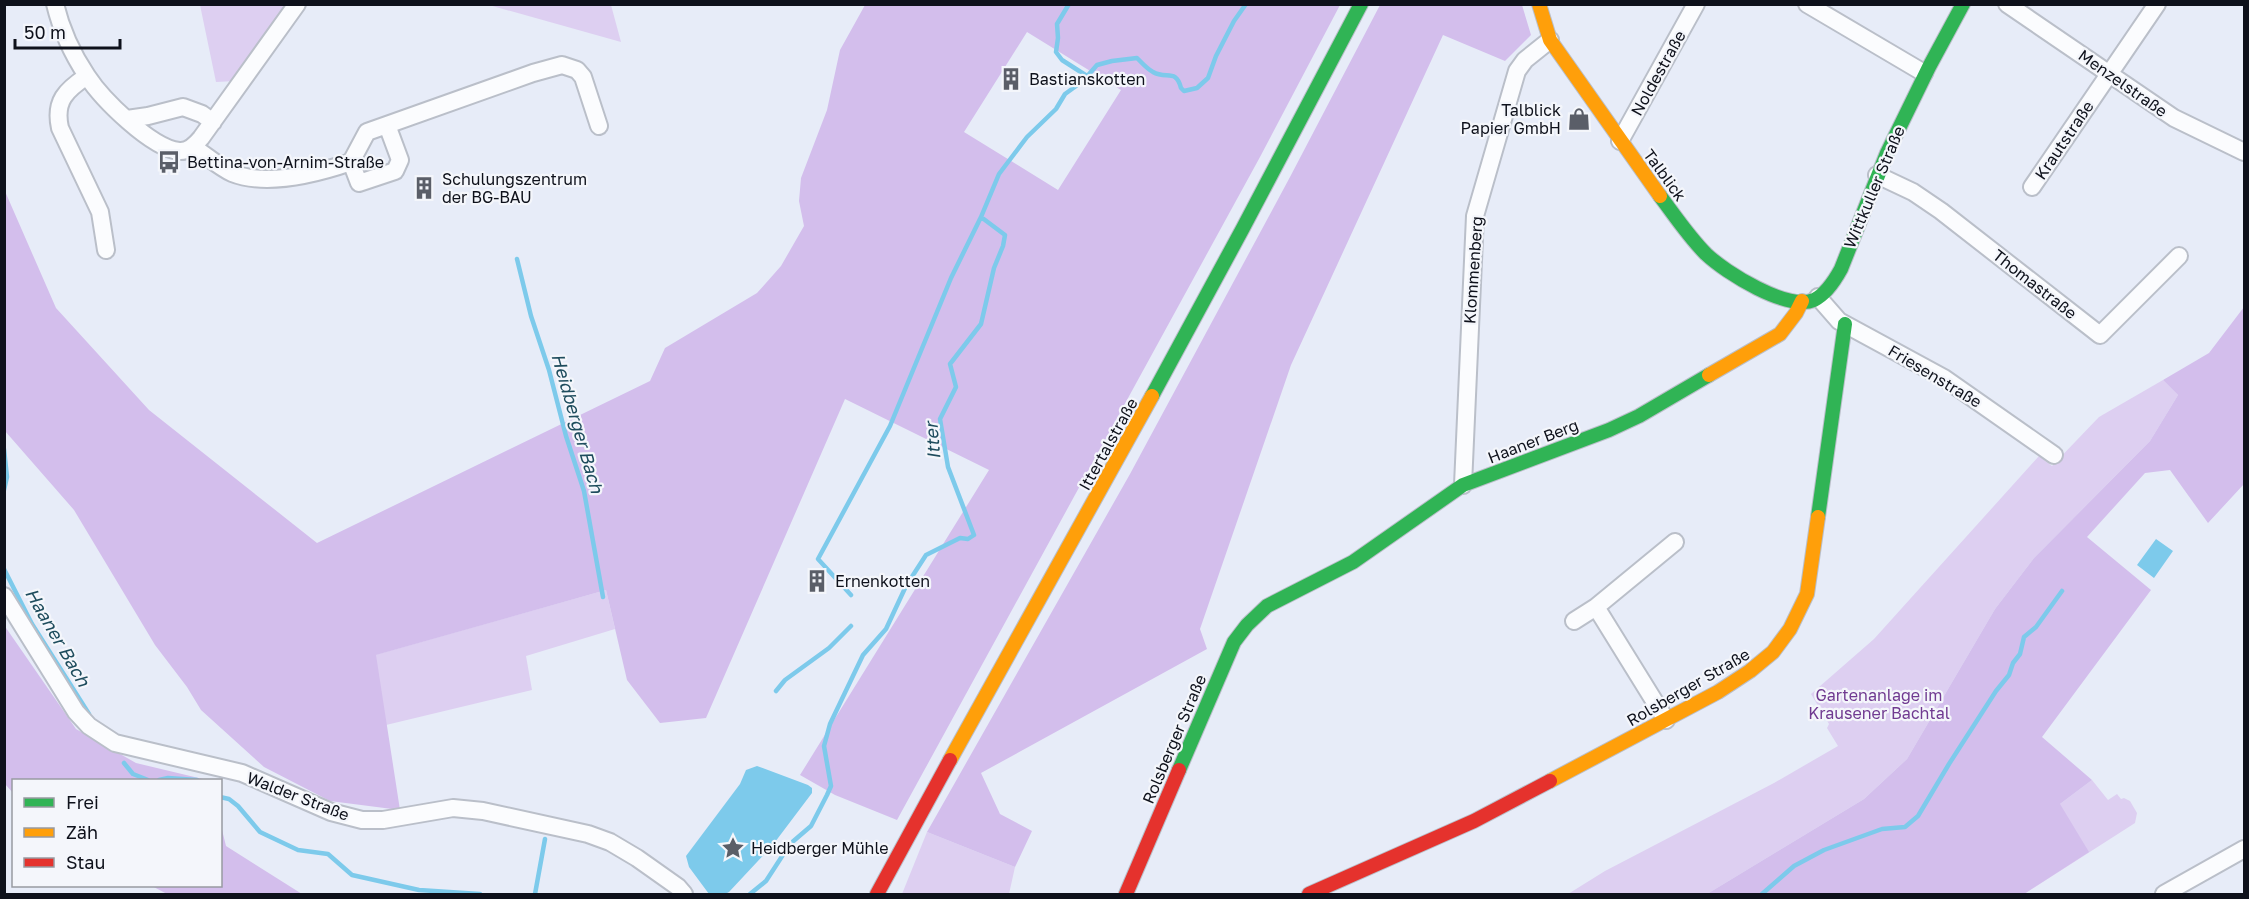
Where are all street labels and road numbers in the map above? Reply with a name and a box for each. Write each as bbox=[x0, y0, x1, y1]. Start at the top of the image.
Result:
street label: Noldestraße bbox=[1626, 27, 1690, 119]
street label: Menzelstraße bbox=[2075, 45, 2171, 121]
street label: Krautstraße bbox=[2030, 97, 2098, 183]
street label: Wittkuller Straße bbox=[1839, 123, 1909, 251]
street label: Talblick bbox=[1639, 145, 1691, 205]
street label: Klommenberg bbox=[1459, 215, 1487, 325]
street label: Thomastraße bbox=[1989, 245, 2081, 323]
street label: Friesenstraße bbox=[1885, 340, 1985, 412]
street label: Ittertalstraße bbox=[1074, 394, 1142, 494]
street label: Haaner Berg bbox=[1485, 415, 1581, 467]
street label: Rolsberger Straße bbox=[1623, 644, 1753, 730]
street label: Rolsberger Straße bbox=[1138, 671, 1210, 807]
street label: Walder Straße bbox=[244, 767, 352, 825]

